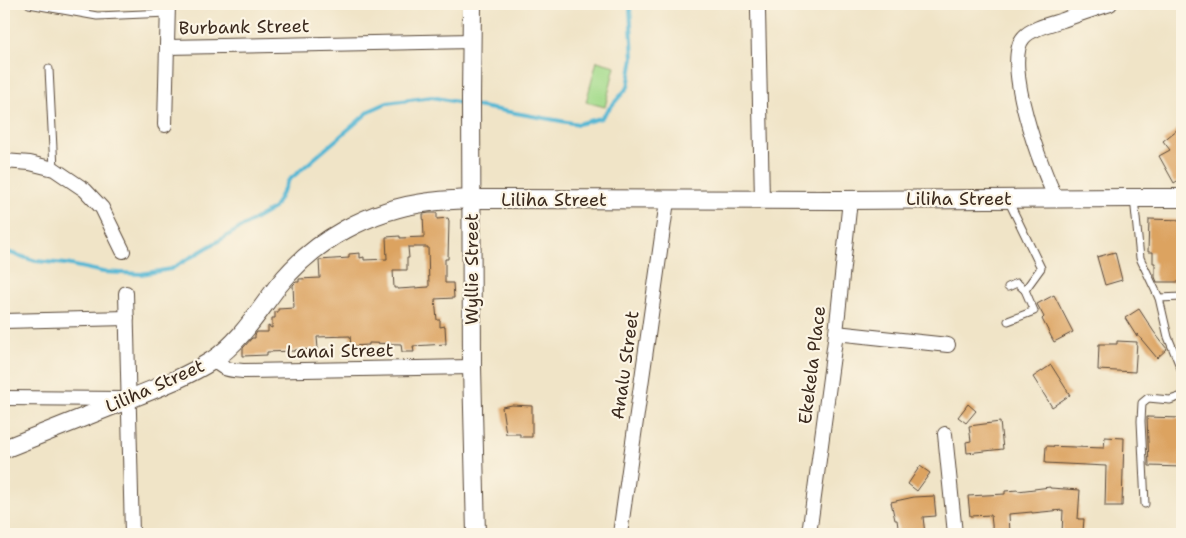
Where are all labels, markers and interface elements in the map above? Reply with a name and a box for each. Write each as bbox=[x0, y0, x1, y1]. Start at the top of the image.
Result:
street label: Burbank Street bbox=[178, 14, 310, 40]
street label: Liliha Street bbox=[906, 187, 1012, 211]
street label: Liliha Street bbox=[501, 188, 607, 212]
street label: Wyllie Street bbox=[460, 213, 484, 325]
street label: Ekekela Place bbox=[793, 304, 831, 426]
street label: Analu Street bbox=[605, 309, 645, 421]
street label: Lanai Street bbox=[286, 338, 394, 364]
street label: Liliha Street bbox=[102, 353, 208, 418]

